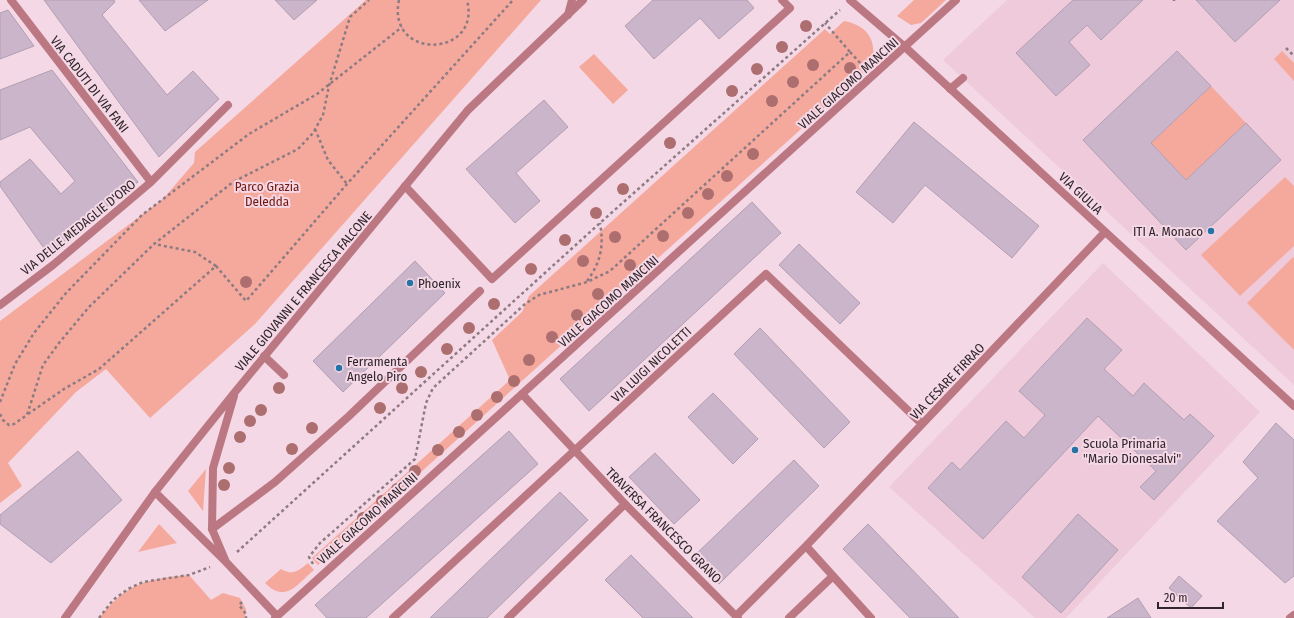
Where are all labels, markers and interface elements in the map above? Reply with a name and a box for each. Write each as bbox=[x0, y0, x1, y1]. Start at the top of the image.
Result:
street label: VIA CADUTI DI VIA FANI bbox=[47, 33, 132, 135]
street label: VIALE GIACOMO MANCINI bbox=[795, 35, 901, 132]
street label: VIA GIULIA bbox=[1056, 169, 1106, 218]
street label: VIA DELLE MEDAGLIE D'ORO bbox=[18, 177, 139, 278]
park label: Parco Grazia Deledda bbox=[235, 179, 299, 209]
street label: VIALE GIOVANNI E FRANCESCA FALCONE bbox=[232, 208, 375, 374]
place label: ITI A. Monaco bbox=[1133, 224, 1203, 239]
marker: ITI A. Monaco bbox=[1206, 226, 1216, 236]
street label: VIALE GIACOMO MANCINI bbox=[555, 253, 661, 350]
place label: Phoenix bbox=[418, 276, 461, 291]
marker: Phoenix bbox=[405, 278, 415, 288]
street label: VIA LUIGI NICOLETTI bbox=[608, 324, 694, 405]
street label: VIA CESARE FIRRAO bbox=[907, 340, 988, 423]
place label: Ferramenta Angelo Piro bbox=[347, 354, 408, 384]
marker: Ferramenta Angelo Piro bbox=[334, 363, 344, 373]
place label: Scuola Primaria "Mario Dionesalvi" bbox=[1083, 436, 1181, 466]
marker: Scuola Primaria "Mario Dionesalvi" bbox=[1070, 445, 1080, 455]
street label: TRAVERSA FRANCESCO GRANO bbox=[603, 464, 725, 586]
street label: VIALE GIACOMO MANCINI bbox=[314, 470, 420, 567]
scale bar bbox=[1158, 584, 1223, 610]
text: 20 m bbox=[1164, 591, 1188, 605]

